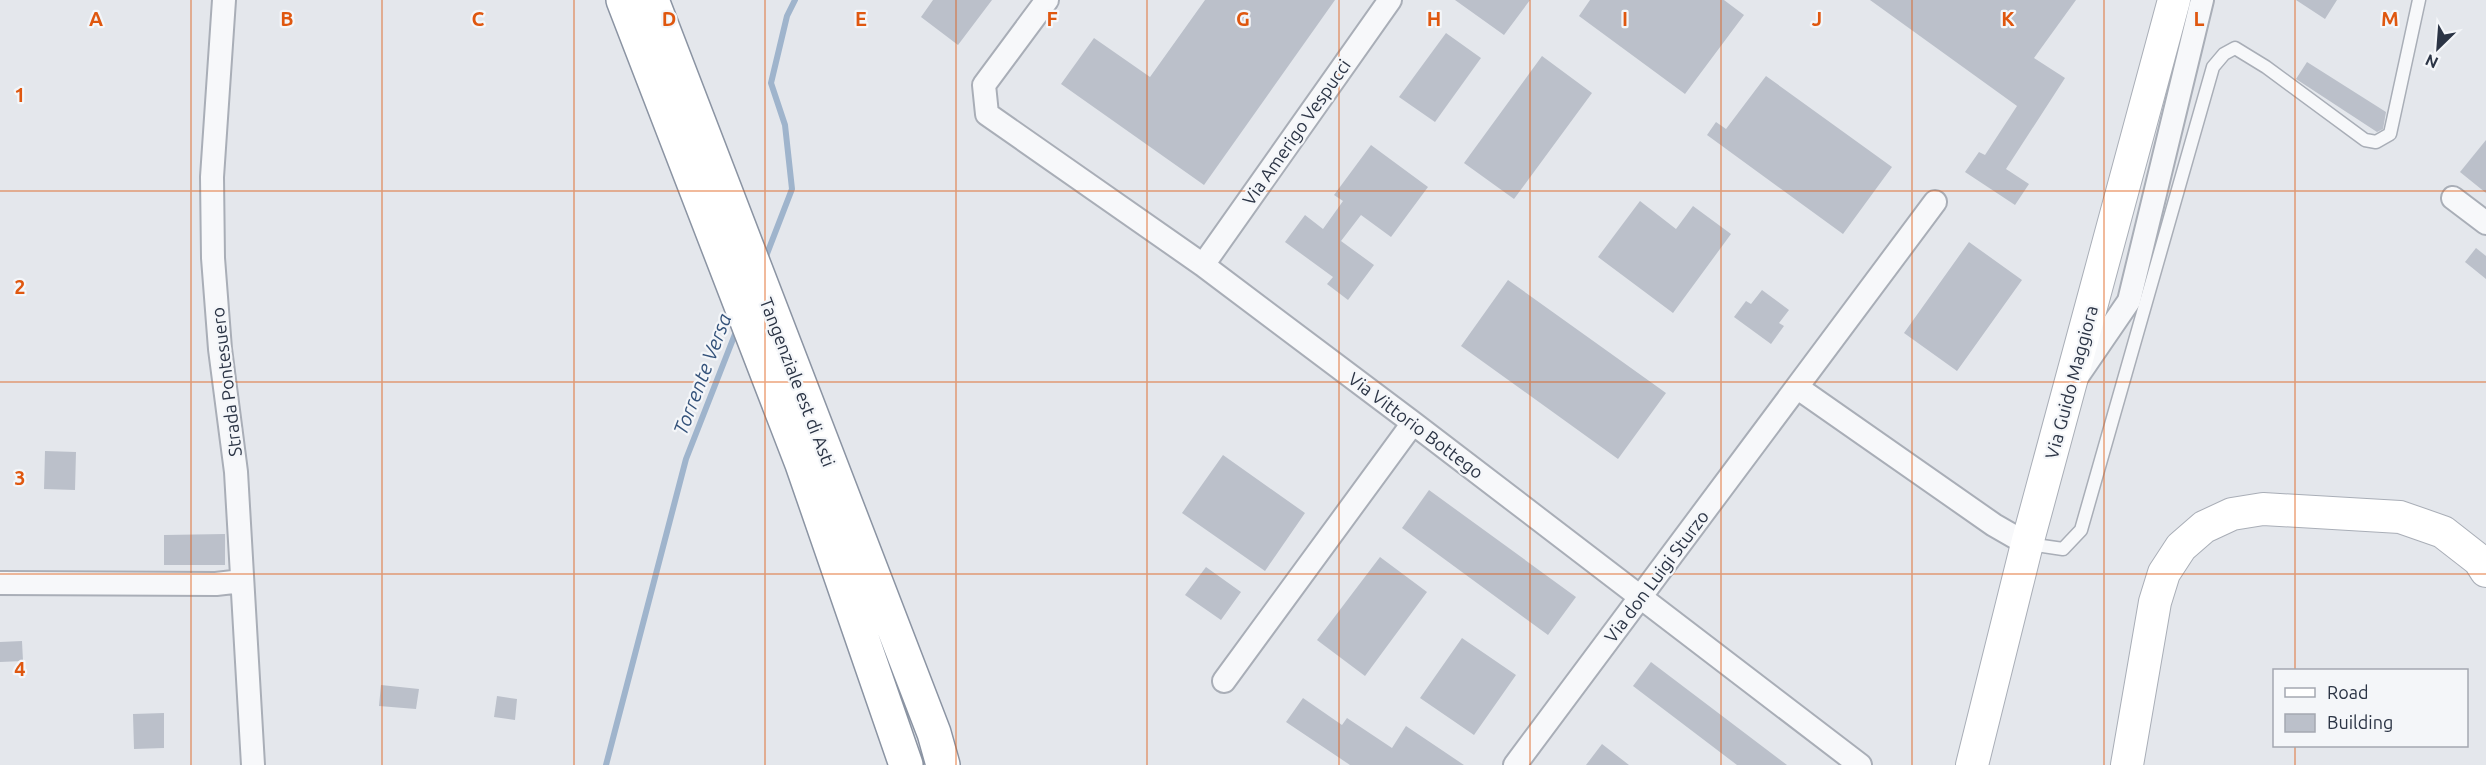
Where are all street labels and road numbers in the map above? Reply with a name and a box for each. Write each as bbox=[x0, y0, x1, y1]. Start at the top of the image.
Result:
street label: Via Amerigo Vespucci bbox=[1238, 55, 1354, 209]
street label: Tangenziale est di Asti bbox=[757, 295, 839, 469]
street label: Via Guido Maggiora bbox=[2041, 303, 2101, 461]
street label: Strada Pontesuero bbox=[207, 306, 245, 458]
street label: Via Vittorio Bottego bbox=[1345, 368, 1487, 482]
street label: Via don Luigi Sturzo bbox=[1600, 506, 1712, 646]

